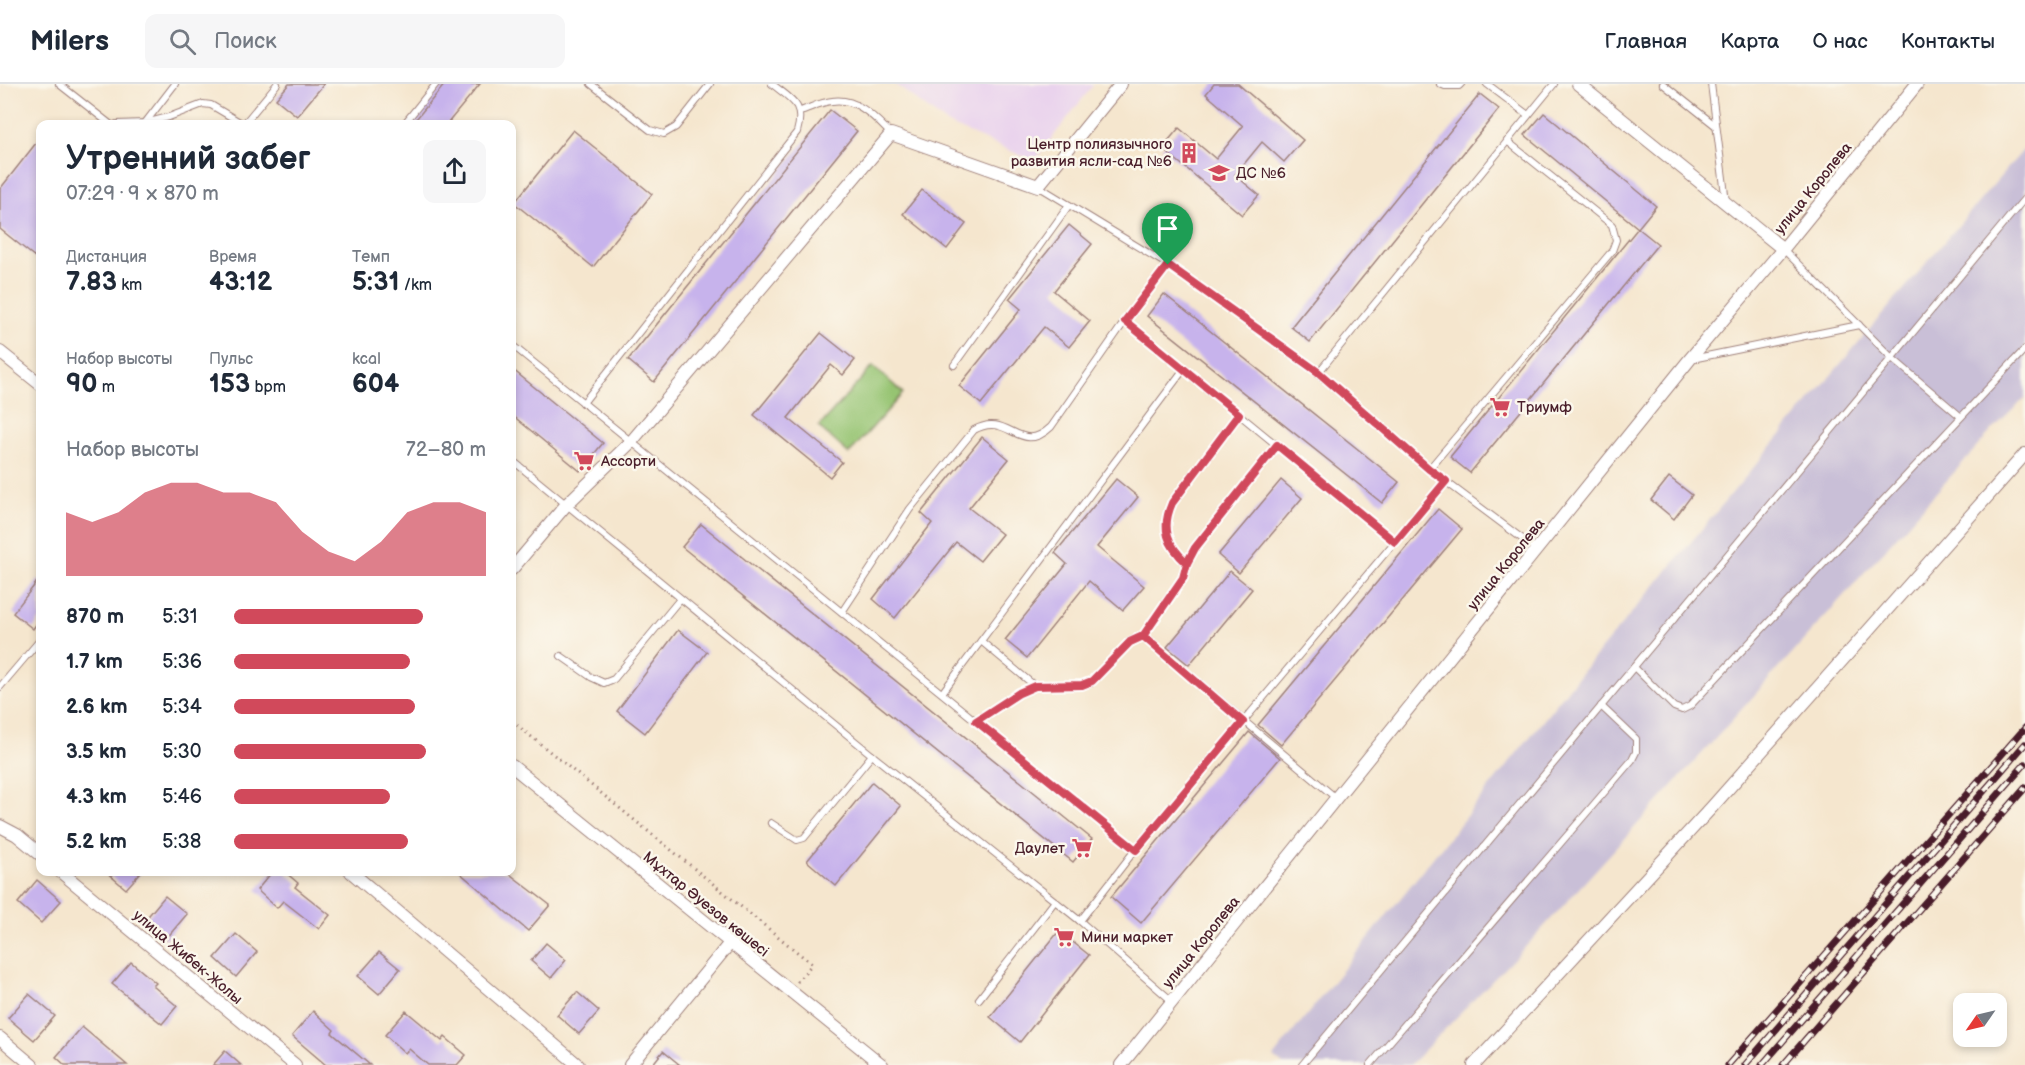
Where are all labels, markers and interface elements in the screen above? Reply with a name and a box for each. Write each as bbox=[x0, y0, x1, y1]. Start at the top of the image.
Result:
search box bbox=[145, 14, 565, 68]
text: Milers bbox=[30, 25, 109, 58]
icon: search bbox=[166, 25, 199, 58]
text: Поиск bbox=[214, 28, 277, 55]
text: Главная bbox=[1604, 29, 1687, 54]
text: Карта bbox=[1720, 29, 1779, 54]
text: О нас bbox=[1812, 29, 1868, 54]
text: Контакты bbox=[1901, 29, 1995, 54]
place label: Центр полиязычного развития ясли-сад №6 bbox=[1011, 135, 1172, 171]
street label: улица Королева bbox=[1771, 138, 1856, 238]
text: Утренний забег bbox=[66, 139, 311, 179]
button: share bbox=[423, 140, 486, 203]
building icon: Центр полиязычного развития ясли-сад №6 bbox=[1177, 141, 1201, 165]
school or university icon: ДС №6 bbox=[1207, 161, 1231, 185]
place label: ДС №6 bbox=[1236, 164, 1286, 183]
text: 07:29 · 9 × 870 m bbox=[66, 182, 219, 206]
pin bbox=[1142, 203, 1193, 265]
icon: arrive bbox=[1151, 212, 1184, 245]
text: Дистанция bbox=[66, 248, 147, 267]
text: Время bbox=[209, 248, 257, 267]
text: Темп bbox=[352, 248, 390, 267]
text: 7.83 bbox=[66, 267, 117, 298]
text: 43:12 bbox=[209, 267, 272, 298]
text: 5:31 bbox=[352, 267, 399, 298]
text: km bbox=[117, 276, 142, 295]
text: /km bbox=[399, 276, 432, 295]
text: Набор высоты bbox=[66, 350, 173, 369]
text: Пульс bbox=[209, 350, 253, 369]
text: kcal bbox=[352, 350, 381, 369]
text: 90 bbox=[66, 369, 97, 400]
text: 153 bbox=[209, 369, 250, 400]
text: 604 bbox=[352, 369, 399, 400]
text: m bbox=[97, 378, 115, 397]
text: bpm bbox=[250, 378, 286, 397]
supermarket icon: Триумф bbox=[1488, 395, 1512, 419]
place label: Триумф bbox=[1517, 398, 1572, 417]
text: Набор высоты bbox=[66, 438, 199, 462]
text: 72–80 m bbox=[406, 438, 486, 462]
supermarket icon: Ассорти bbox=[572, 449, 596, 473]
place label: Ассорти bbox=[600, 452, 656, 471]
street label: улица Королева bbox=[1464, 514, 1549, 614]
text: 870 m bbox=[66, 605, 124, 629]
text: 5:31 bbox=[162, 605, 198, 629]
text: 1.7 km bbox=[66, 650, 123, 674]
text: 5:36 bbox=[162, 650, 202, 674]
text: 2.6 km bbox=[66, 695, 127, 719]
text: 5:34 bbox=[162, 695, 202, 719]
text: 3.5 km bbox=[66, 740, 127, 764]
text: 5:30 bbox=[162, 740, 202, 764]
text: 4.3 km bbox=[66, 785, 127, 809]
text: 5:46 bbox=[162, 785, 202, 809]
text: 5.2 km bbox=[66, 830, 127, 854]
text: 5:38 bbox=[162, 830, 201, 854]
supermarket icon: Даулет bbox=[1070, 836, 1094, 860]
place label: Даулет bbox=[1015, 839, 1065, 858]
street label: Мұхтар Әуезов көшесі bbox=[639, 848, 773, 961]
street label: улица Королева bbox=[1159, 892, 1244, 992]
street label: улица Жибек-Жолы bbox=[129, 906, 246, 1009]
supermarket icon: Мини маркет bbox=[1052, 925, 1076, 949]
place label: Мини маркет bbox=[1081, 928, 1173, 947]
north arrow bbox=[1953, 993, 2007, 1047]
map controls bbox=[1953, 993, 2007, 1047]

